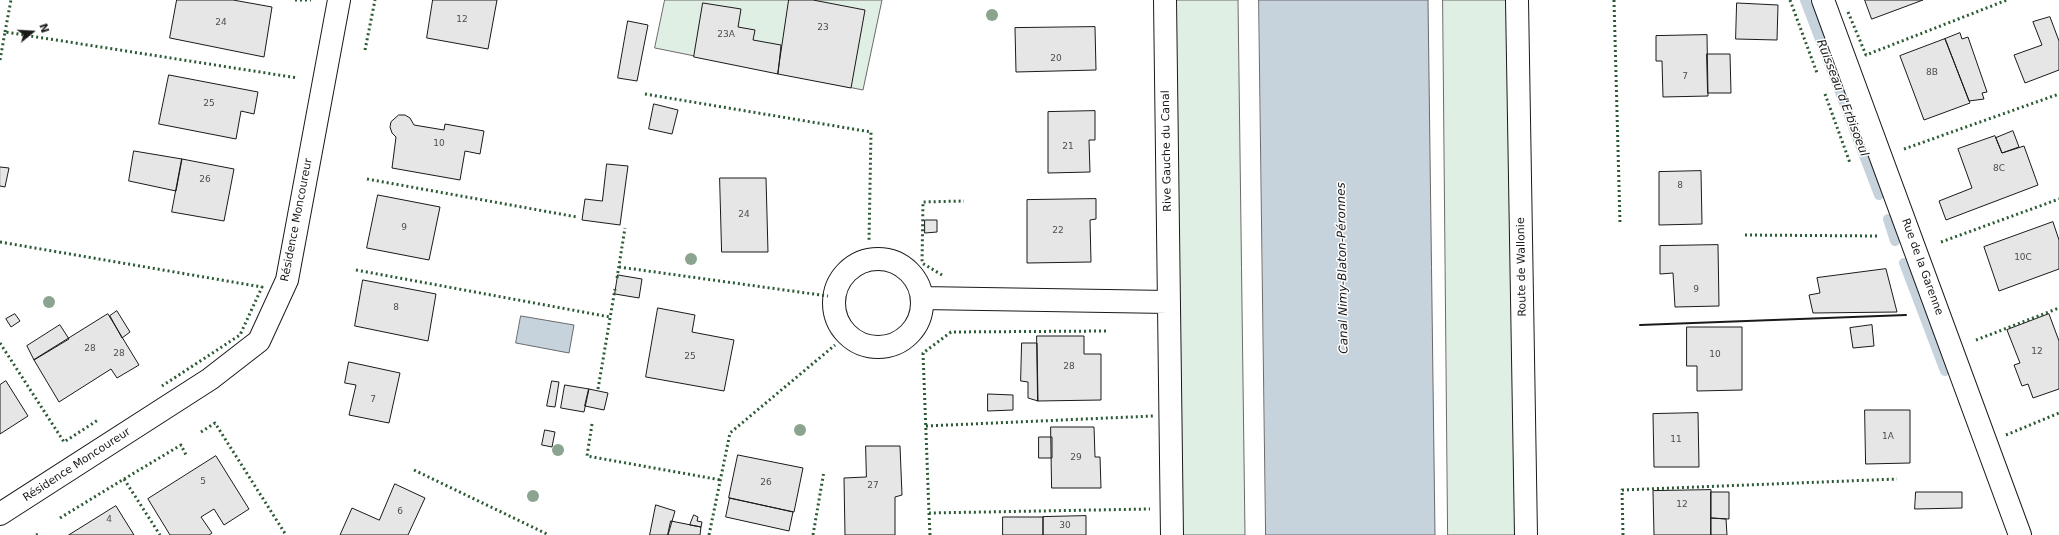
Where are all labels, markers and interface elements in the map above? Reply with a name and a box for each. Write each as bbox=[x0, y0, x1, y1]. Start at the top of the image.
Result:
north arrow bbox=[12, 12, 52, 52]
house number: 12 bbox=[456, 15, 468, 25]
house number: 24 bbox=[215, 18, 227, 28]
text: N bbox=[36, 22, 51, 35]
house number: 23 bbox=[817, 23, 829, 33]
house number: 23A bbox=[717, 30, 735, 40]
water label: Ruisseau d'Erbisoeul bbox=[1813, 37, 1871, 159]
house number: 20 bbox=[1050, 54, 1062, 64]
house number: 8B bbox=[1926, 68, 1938, 78]
house number: 7 bbox=[1682, 72, 1688, 82]
street label: Rive Gauche du Canal bbox=[1159, 90, 1175, 212]
house number: 25 bbox=[203, 99, 215, 109]
house number: 10 bbox=[433, 139, 445, 149]
house number: 21 bbox=[1062, 142, 1074, 152]
street label: Résidence Moncoureur bbox=[279, 157, 315, 283]
house number: 8C bbox=[1993, 164, 2005, 174]
house number: 26 bbox=[199, 175, 211, 185]
house number: 8 bbox=[1677, 181, 1683, 191]
water label: Canal Nimy-Blaton-Péronnes bbox=[1334, 182, 1352, 354]
house number: 24 bbox=[738, 210, 750, 220]
street label: Route de Wallonie bbox=[1515, 217, 1529, 317]
street label: Rue de la Garenne bbox=[1898, 217, 1946, 317]
house number: 9 bbox=[401, 223, 407, 233]
house number: 22 bbox=[1052, 226, 1064, 236]
house number: 10C bbox=[2014, 253, 2032, 263]
house number: 9 bbox=[1693, 285, 1699, 295]
house number: 8 bbox=[393, 303, 399, 313]
house number: 28 bbox=[84, 344, 96, 354]
house number: 12 bbox=[2031, 347, 2043, 357]
house number: 28 bbox=[113, 349, 125, 359]
house number: 10 bbox=[1709, 350, 1721, 360]
house number: 25 bbox=[684, 352, 696, 362]
house number: 28 bbox=[1063, 362, 1075, 372]
house number: 7 bbox=[370, 395, 376, 405]
street label: Résidence Moncoureur bbox=[21, 425, 133, 505]
house number: 1A bbox=[1882, 432, 1894, 442]
house number: 11 bbox=[1670, 435, 1682, 445]
house number: 29 bbox=[1070, 453, 1082, 463]
house number: 5 bbox=[200, 477, 206, 487]
house number: 26 bbox=[760, 478, 772, 488]
house number: 27 bbox=[867, 481, 879, 491]
house number: 12 bbox=[1676, 500, 1688, 510]
house number: 6 bbox=[397, 507, 403, 517]
house number: 4 bbox=[106, 515, 112, 525]
house number: 30 bbox=[1059, 521, 1071, 531]

